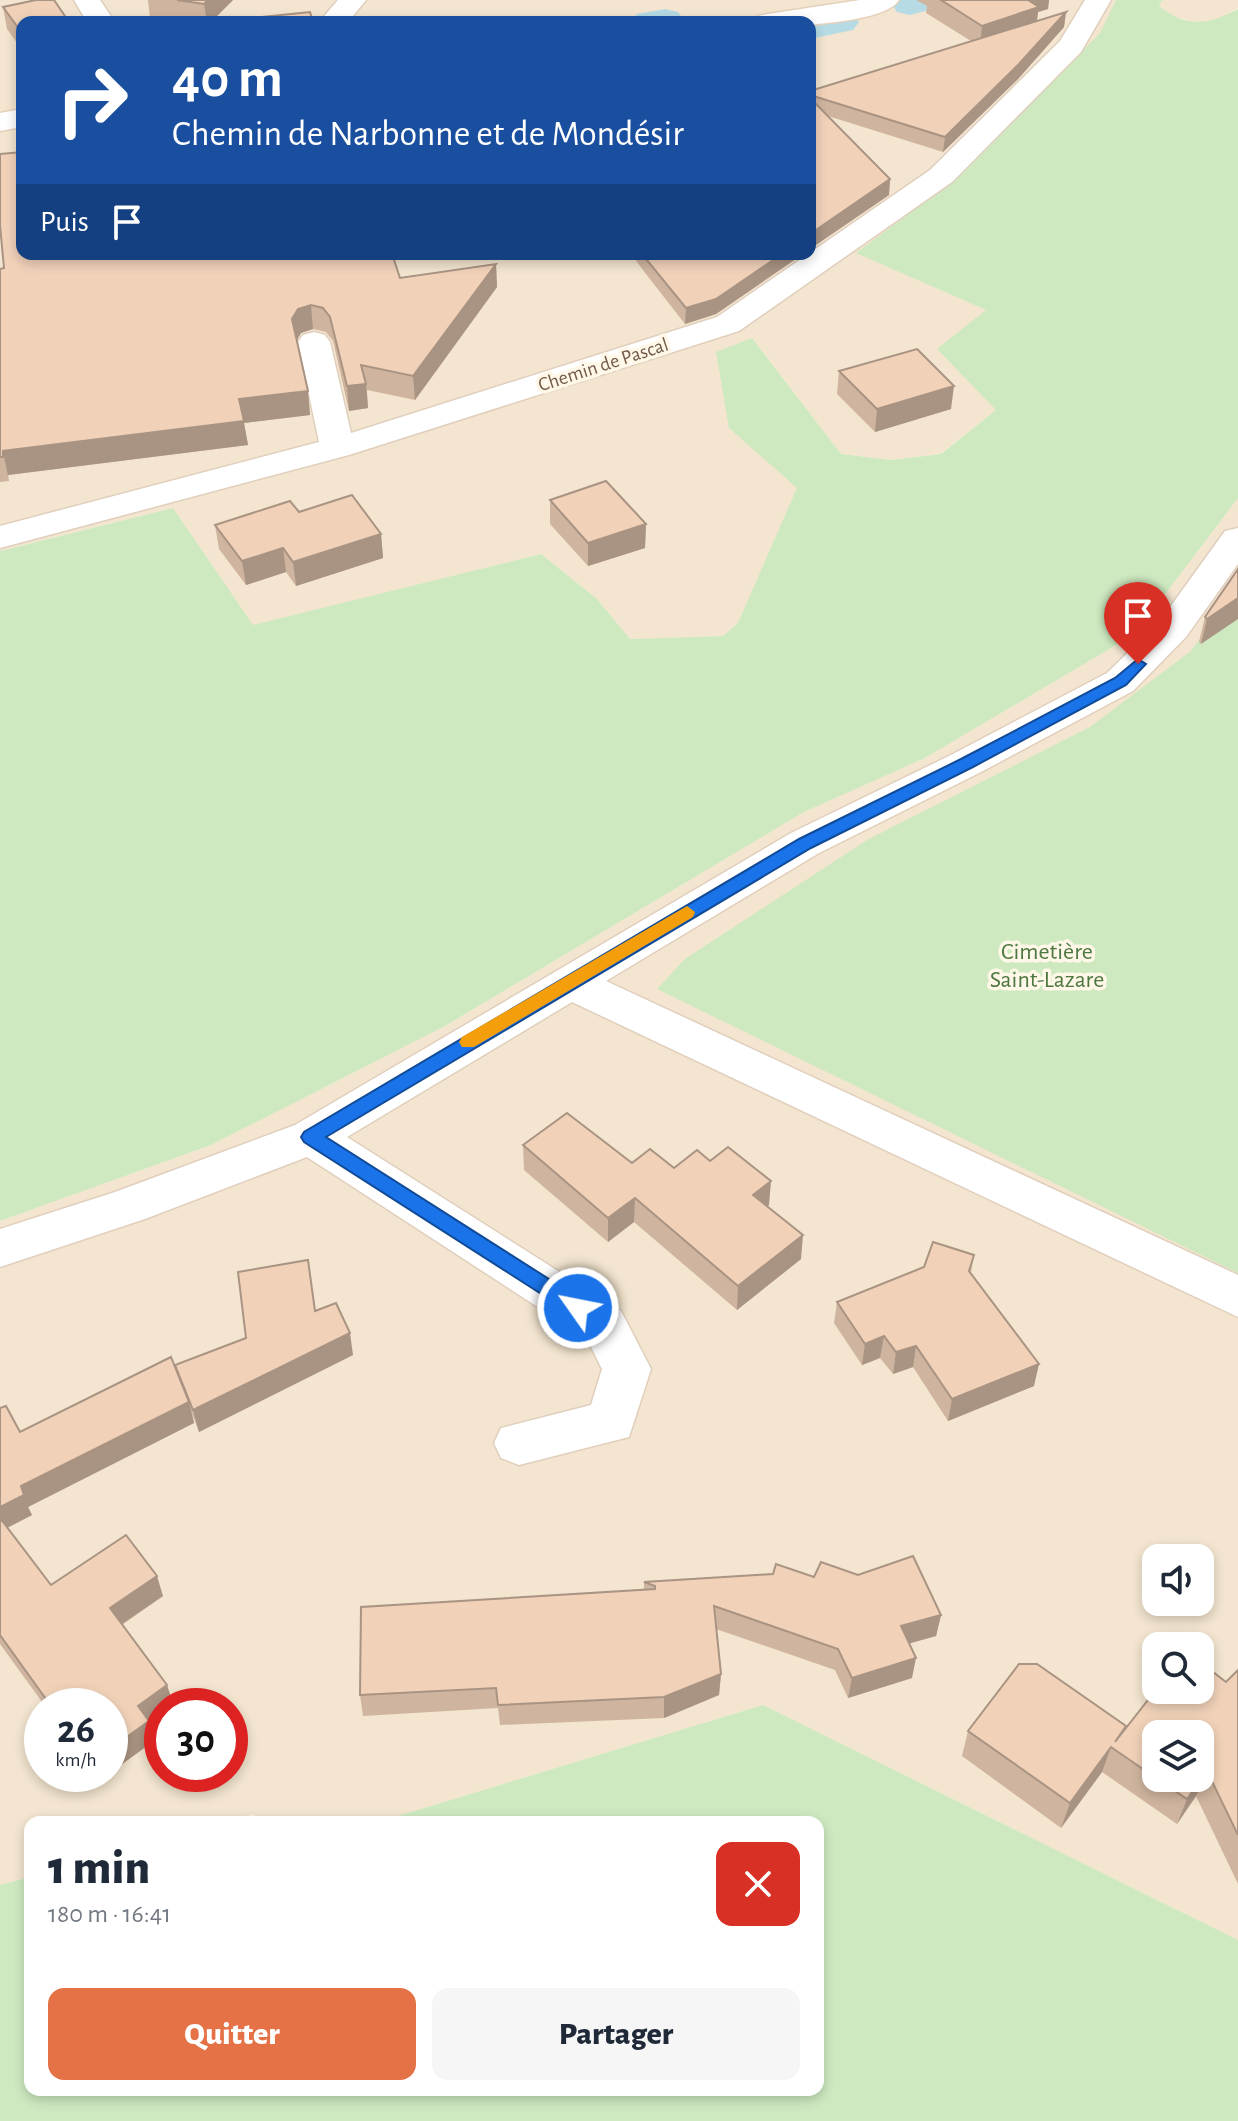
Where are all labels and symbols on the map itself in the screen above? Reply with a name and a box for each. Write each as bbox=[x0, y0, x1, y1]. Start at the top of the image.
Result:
street label: Chemin de Pascal bbox=[536, 334, 671, 395]
pin bbox=[1104, 582, 1172, 664]
park label: Cimetière Saint-Lazare bbox=[990, 940, 1104, 992]
position arrow bbox=[536, 1266, 620, 1350]
speed limit sign: 30 bbox=[144, 1688, 248, 1792]

